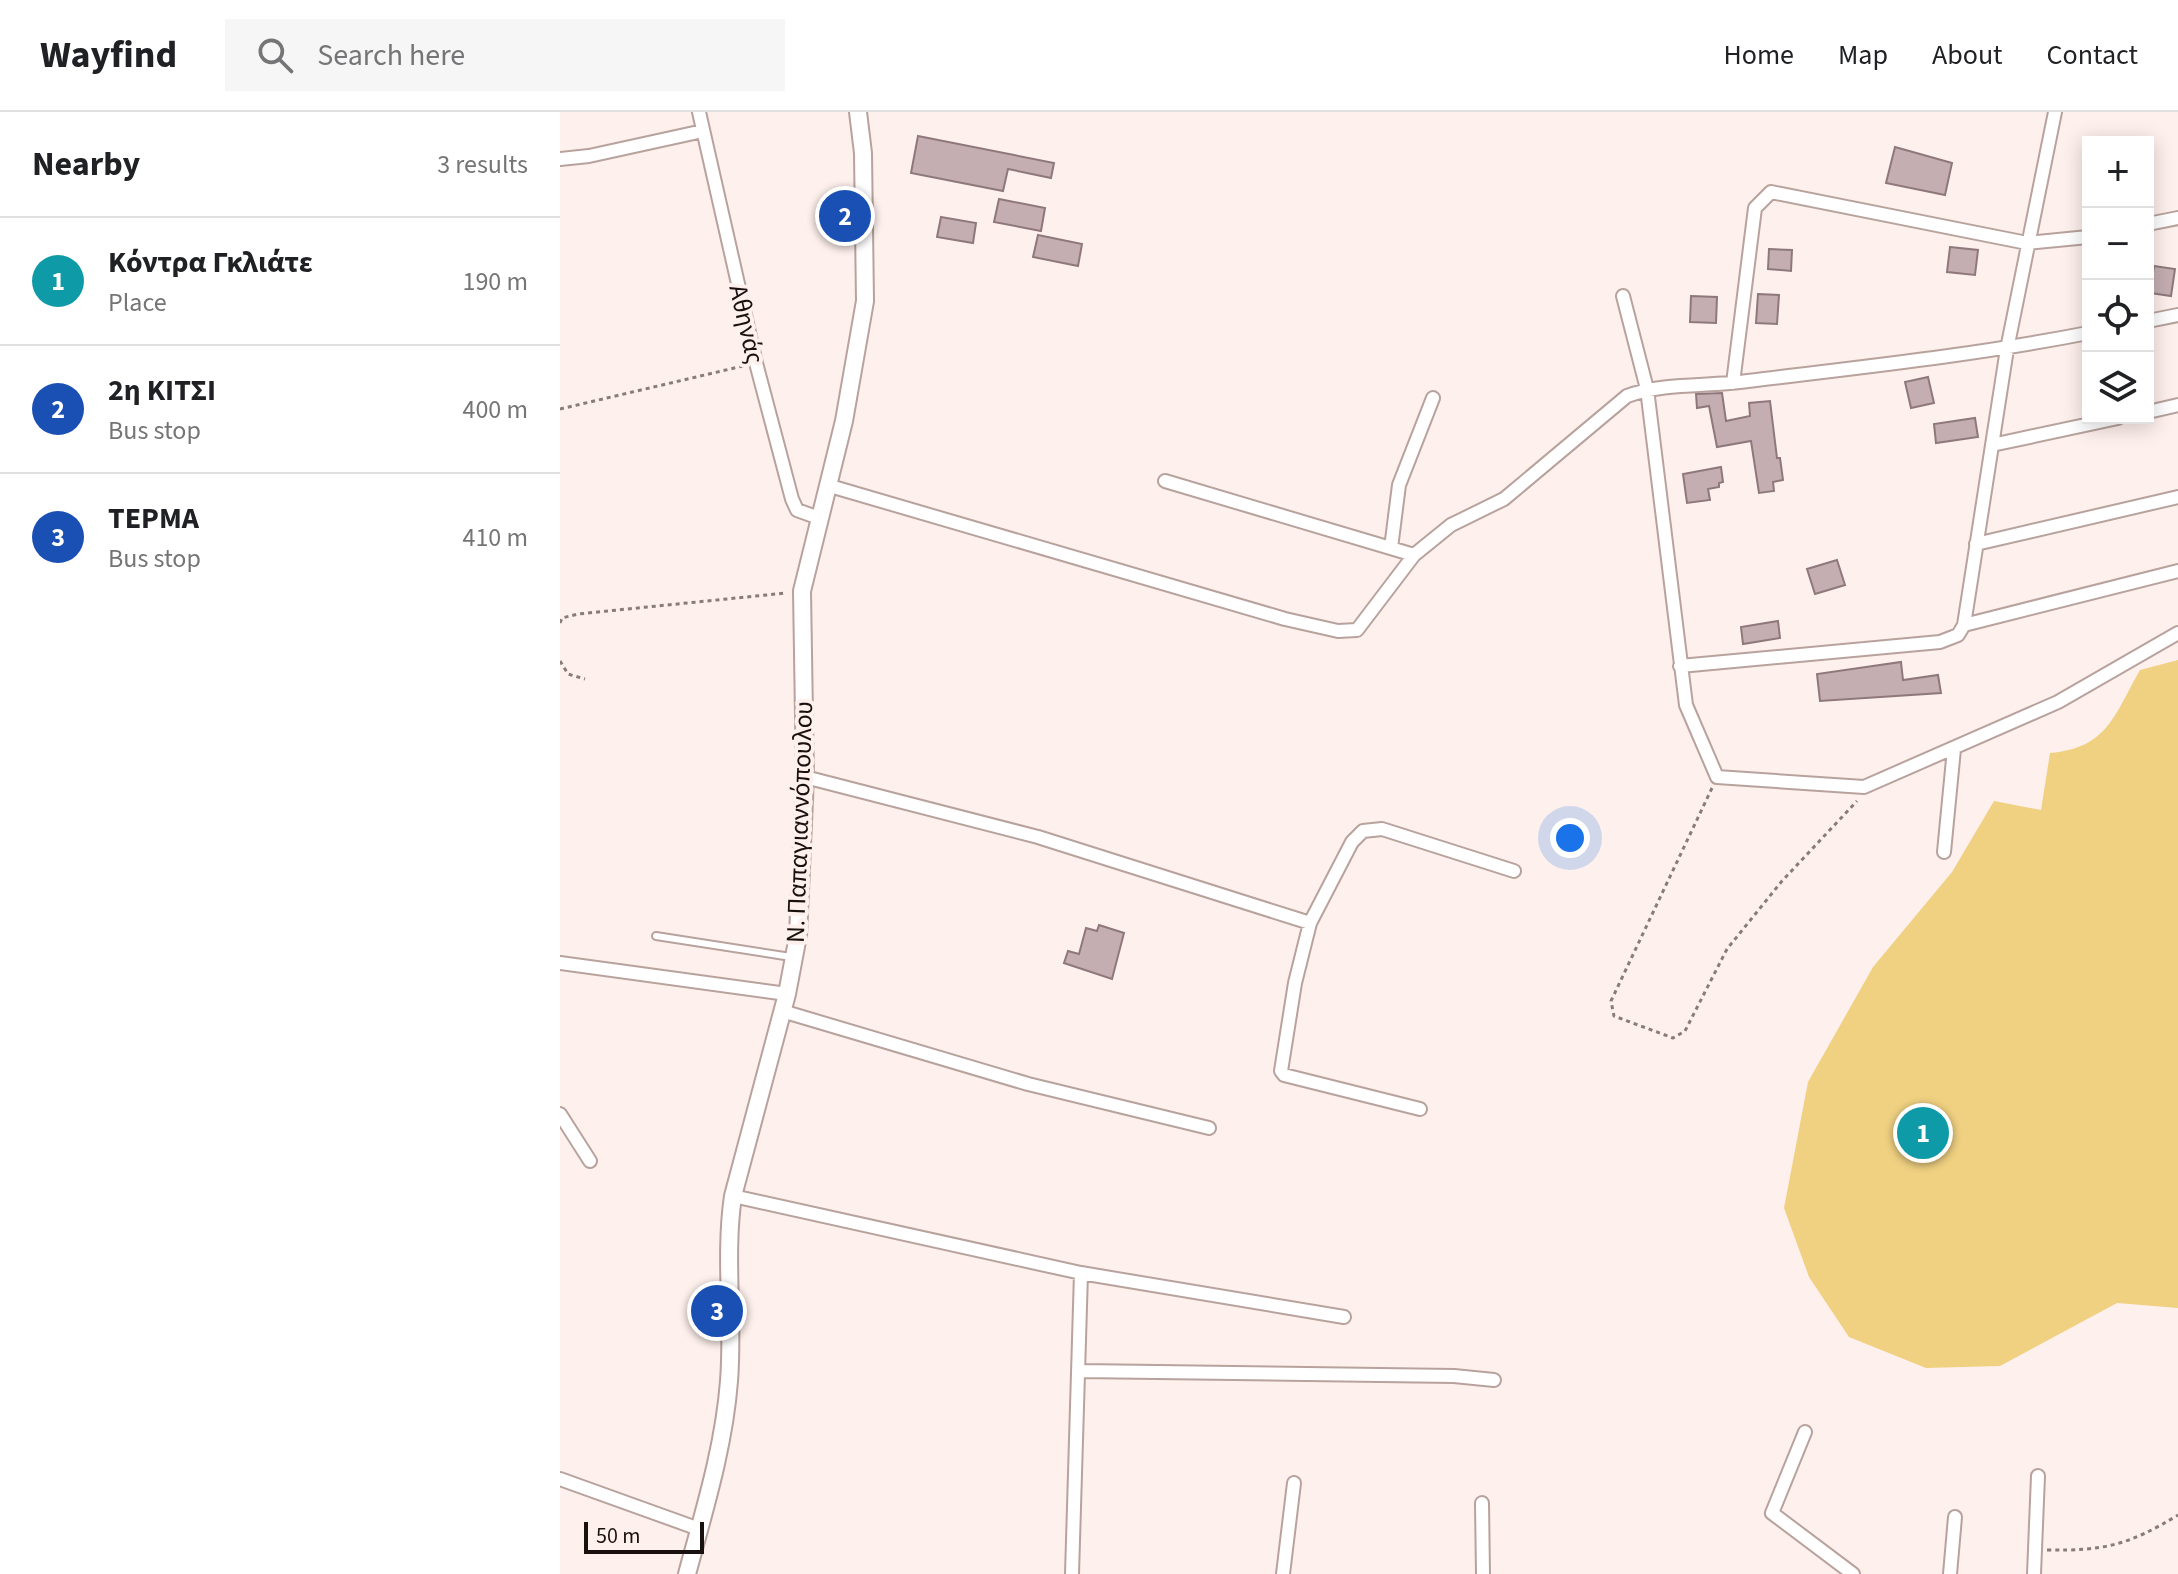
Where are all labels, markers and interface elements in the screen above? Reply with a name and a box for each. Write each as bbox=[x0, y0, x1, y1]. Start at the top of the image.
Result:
search box bbox=[225, 19, 785, 91]
text: Wayfind bbox=[40, 28, 177, 82]
icon: search bbox=[253, 33, 297, 77]
text: Search here bbox=[317, 34, 465, 77]
text: Home bbox=[1723, 35, 1794, 75]
text: Map bbox=[1838, 35, 1888, 75]
text: About bbox=[1932, 35, 2003, 75]
text: Contact bbox=[2047, 35, 2138, 75]
map controls bbox=[2082, 136, 2154, 424]
button: + bbox=[2082, 136, 2154, 208]
text: Nearby bbox=[32, 140, 140, 189]
text: 3 results bbox=[437, 146, 528, 183]
pin: 2 bbox=[819, 186, 871, 246]
button: − bbox=[2082, 208, 2154, 280]
text: Κόντρα Γκλιάτε bbox=[108, 241, 313, 284]
text: 1 bbox=[51, 263, 65, 300]
text: 190 m bbox=[462, 263, 528, 300]
button: locate bbox=[2082, 280, 2154, 352]
street label: Αθηνάς bbox=[719, 281, 774, 367]
text: Place bbox=[108, 284, 167, 321]
button: layers bbox=[2082, 352, 2154, 424]
text: 2η ΚΙΤΣΙ bbox=[108, 369, 216, 412]
text: 2 bbox=[51, 391, 65, 428]
text: 400 m bbox=[462, 391, 528, 428]
text: Bus stop bbox=[108, 412, 201, 449]
text: ΤΕΡΜΑ bbox=[108, 497, 199, 540]
text: 3 bbox=[51, 519, 65, 556]
text: 410 m bbox=[462, 519, 528, 556]
text: Bus stop bbox=[108, 540, 201, 577]
street label: Ν. Παπαγιαννόπουλου bbox=[777, 700, 822, 944]
your location bbox=[1550, 818, 1590, 858]
pin: 1 bbox=[1897, 1103, 1949, 1163]
pin: 3 bbox=[691, 1281, 743, 1341]
scale bar bbox=[584, 1518, 704, 1554]
text: 50 m bbox=[596, 1520, 641, 1552]

